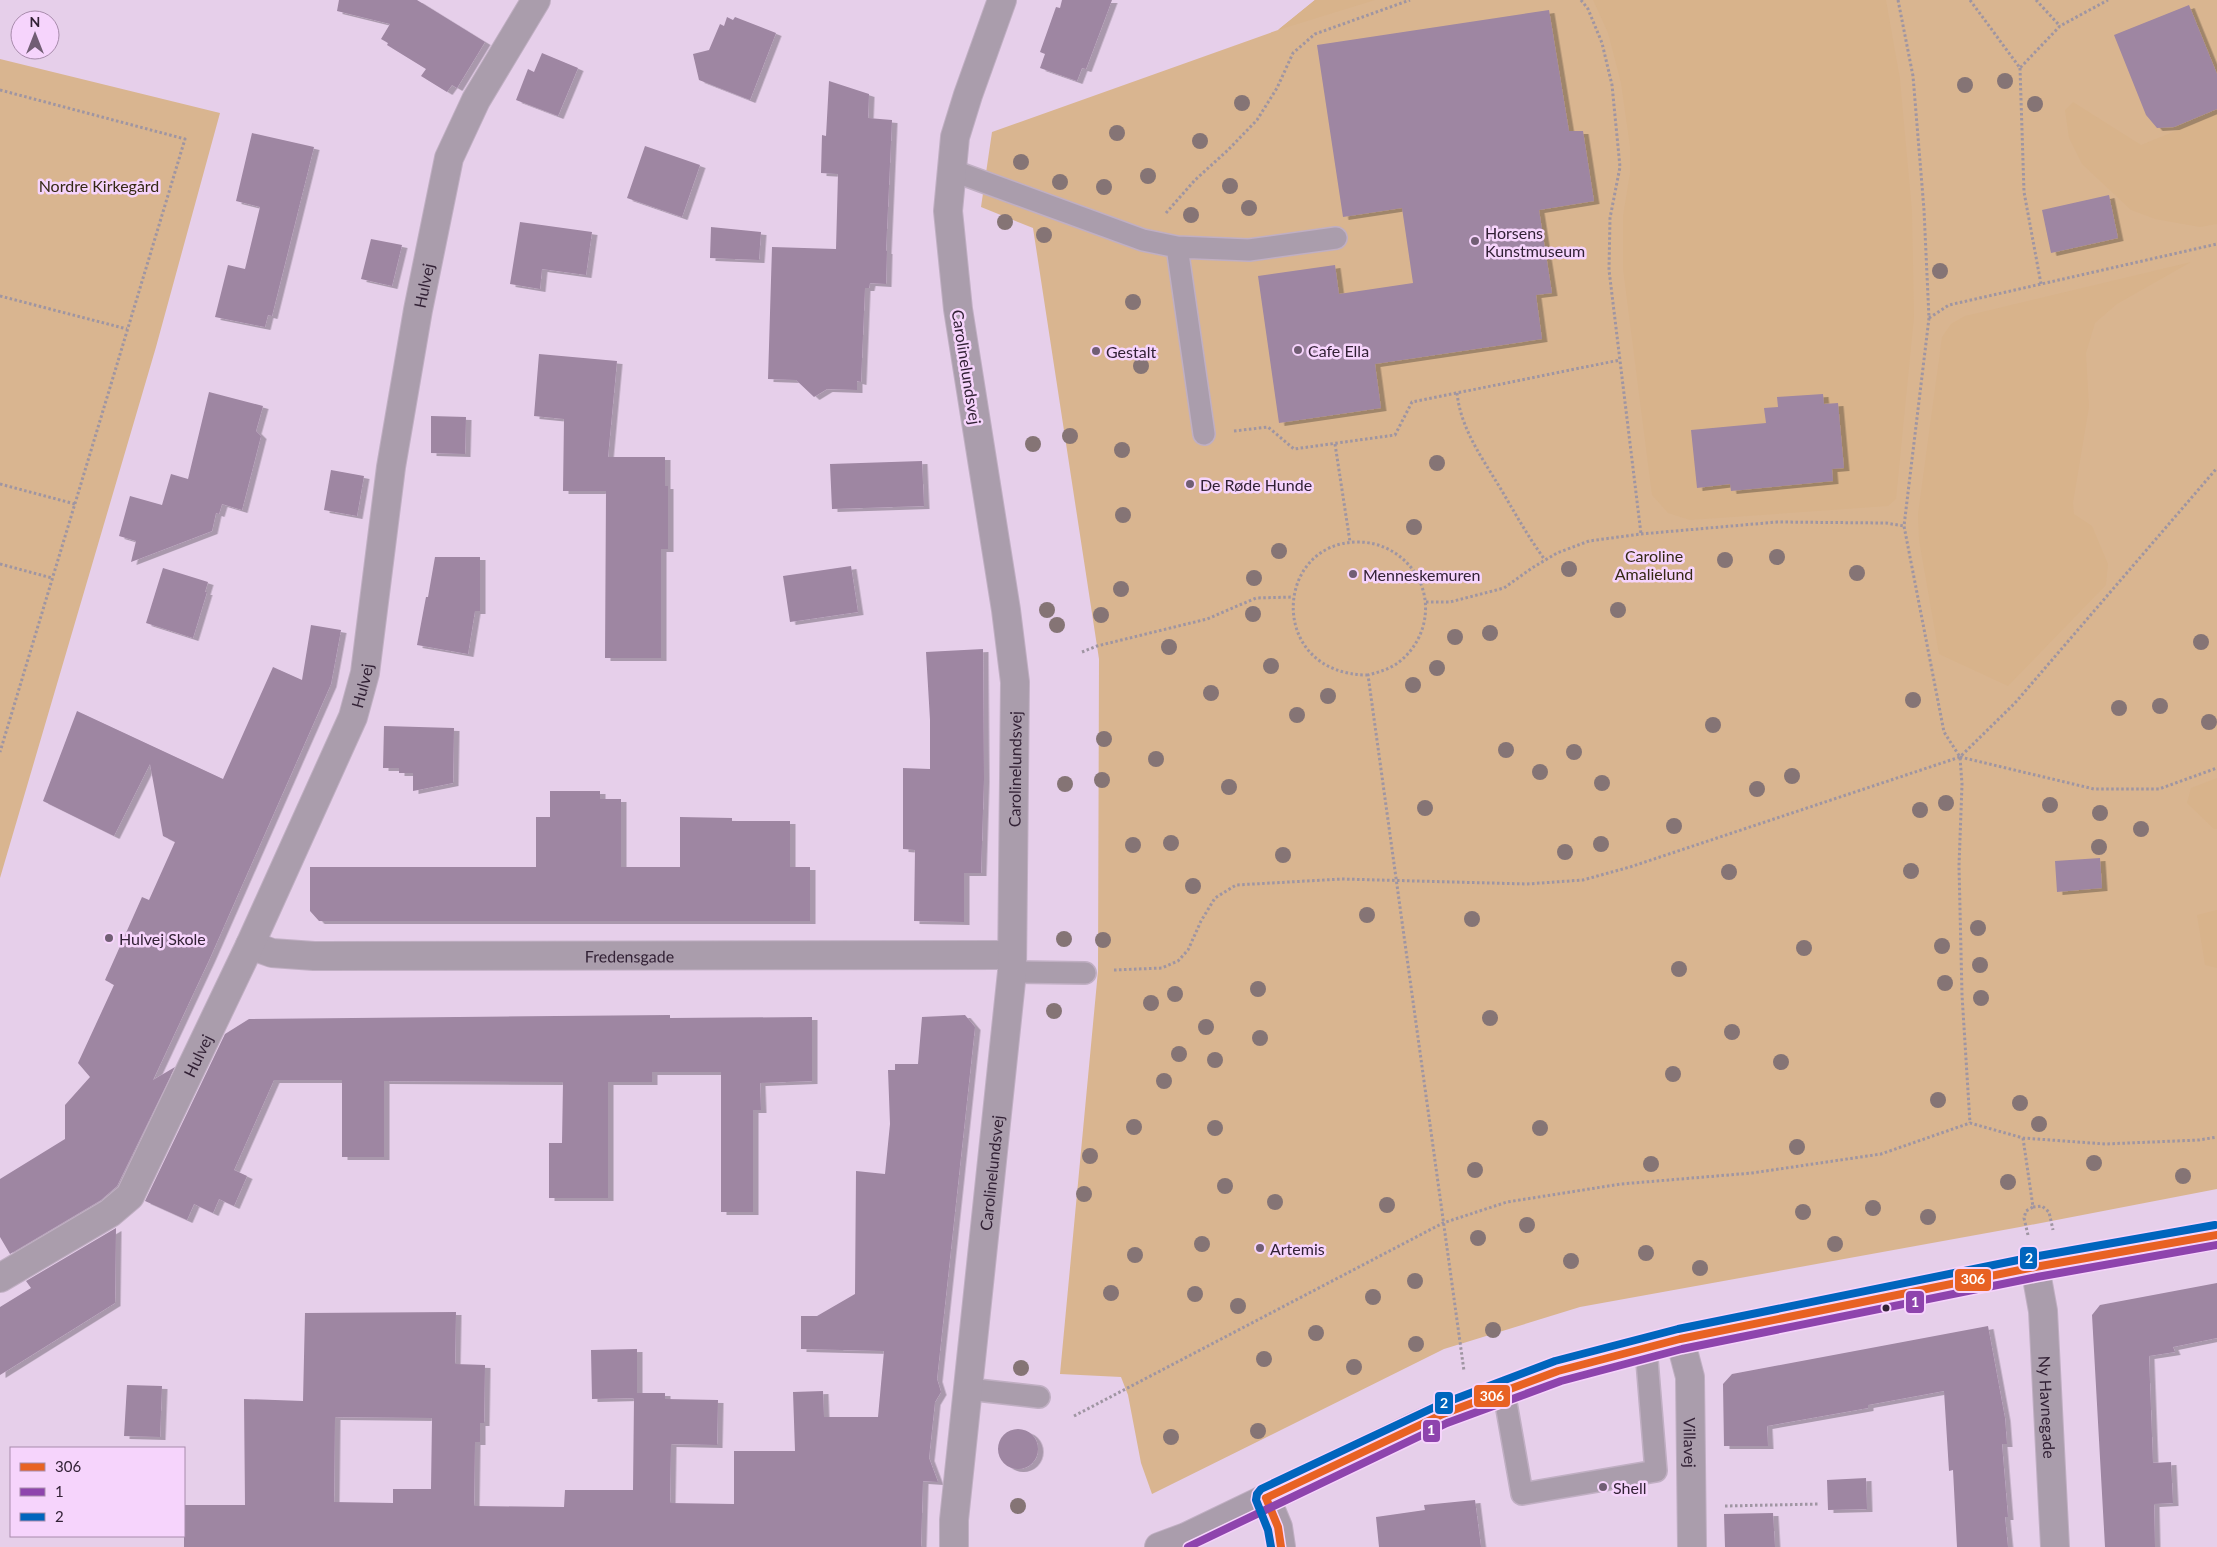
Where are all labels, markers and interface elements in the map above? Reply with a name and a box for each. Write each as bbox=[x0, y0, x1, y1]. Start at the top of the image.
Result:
north arrow bbox=[10, 10, 60, 60]
text: N bbox=[30, 13, 40, 30]
park label: Nordre Kirkegård bbox=[39, 176, 159, 195]
place label: Horsens Kunstmuseum bbox=[1485, 223, 1585, 260]
marker: Horsens Kunstmuseum bbox=[1469, 235, 1481, 247]
street label: Hulvej bbox=[409, 261, 437, 309]
street label: Carolinelundsvej bbox=[949, 308, 985, 426]
place label: Cafe Ella bbox=[1308, 341, 1369, 360]
place label: Gestalt bbox=[1106, 342, 1156, 361]
marker: Cafe Ella bbox=[1292, 344, 1304, 356]
marker: Gestalt bbox=[1090, 345, 1102, 357]
place label: De Røde Hunde bbox=[1200, 475, 1312, 494]
marker: De Røde Hunde bbox=[1184, 478, 1196, 490]
park label: Caroline Amalielund bbox=[1615, 546, 1693, 583]
place label: Menneskemuren bbox=[1363, 565, 1480, 584]
marker: Menneskemuren bbox=[1347, 568, 1359, 580]
street label: Hulvej bbox=[346, 662, 376, 710]
street label: Carolinelundsvej bbox=[1004, 711, 1024, 827]
place label: Hulvej Skole bbox=[119, 929, 206, 948]
marker: Hulvej Skole bbox=[103, 932, 115, 944]
street label: Fredensgade bbox=[585, 946, 674, 965]
street label: Hulvej bbox=[179, 1031, 216, 1080]
street label: Carolinelundsvej bbox=[975, 1114, 1006, 1232]
place label: Artemis bbox=[1270, 1239, 1325, 1258]
marker: Artemis bbox=[1254, 1242, 1266, 1254]
line badge: 2 bbox=[2019, 1246, 2038, 1270]
text: 2 bbox=[2025, 1249, 2033, 1266]
line badge: 306 bbox=[1954, 1268, 1992, 1292]
text: 306 bbox=[1961, 1270, 1985, 1287]
line badge: 1 bbox=[1905, 1290, 1925, 1314]
text: 1 bbox=[1911, 1293, 1919, 1310]
unlabelled marker bbox=[1881, 1303, 1891, 1313]
street label: Ny Havnegade bbox=[2036, 1355, 2060, 1459]
line badge: 306 bbox=[1473, 1384, 1511, 1408]
text: 306 bbox=[1480, 1387, 1504, 1404]
line badge: 2 bbox=[1434, 1391, 1454, 1415]
text: 2 bbox=[1440, 1394, 1448, 1411]
street label: Villavej bbox=[1681, 1417, 1701, 1468]
line badge: 1 bbox=[1422, 1419, 1441, 1443]
text: 1 bbox=[1427, 1421, 1435, 1438]
legend bbox=[10, 1447, 185, 1537]
text: 306 bbox=[55, 1457, 81, 1475]
place label: Shell bbox=[1613, 1478, 1646, 1497]
marker: Shell bbox=[1597, 1481, 1609, 1493]
text: 1 bbox=[55, 1482, 64, 1500]
text: 2 bbox=[55, 1507, 64, 1525]

